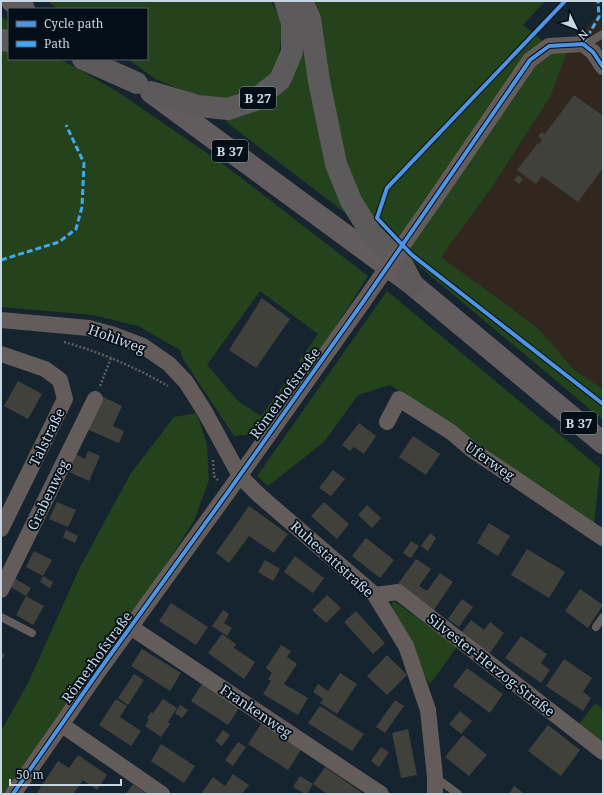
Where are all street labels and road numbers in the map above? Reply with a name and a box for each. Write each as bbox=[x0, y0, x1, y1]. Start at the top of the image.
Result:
road number: B 27 bbox=[240, 87, 276, 109]
road number: B 37 bbox=[212, 140, 248, 162]
street label: Hohlweg bbox=[86, 319, 149, 358]
street label: Römerhofstraße bbox=[245, 343, 324, 442]
street label: Talstraße bbox=[24, 405, 69, 469]
road number: B 37 bbox=[561, 412, 597, 434]
street label: Uferweg bbox=[462, 437, 519, 485]
street label: Grabenweg bbox=[22, 456, 73, 533]
street label: Ruhestattstraße bbox=[287, 516, 378, 601]
street label: Römerhofstraße bbox=[57, 607, 136, 706]
street label: Silvester-Herzog-Straße bbox=[423, 609, 559, 721]
street label: Frankenweg bbox=[217, 679, 296, 742]

